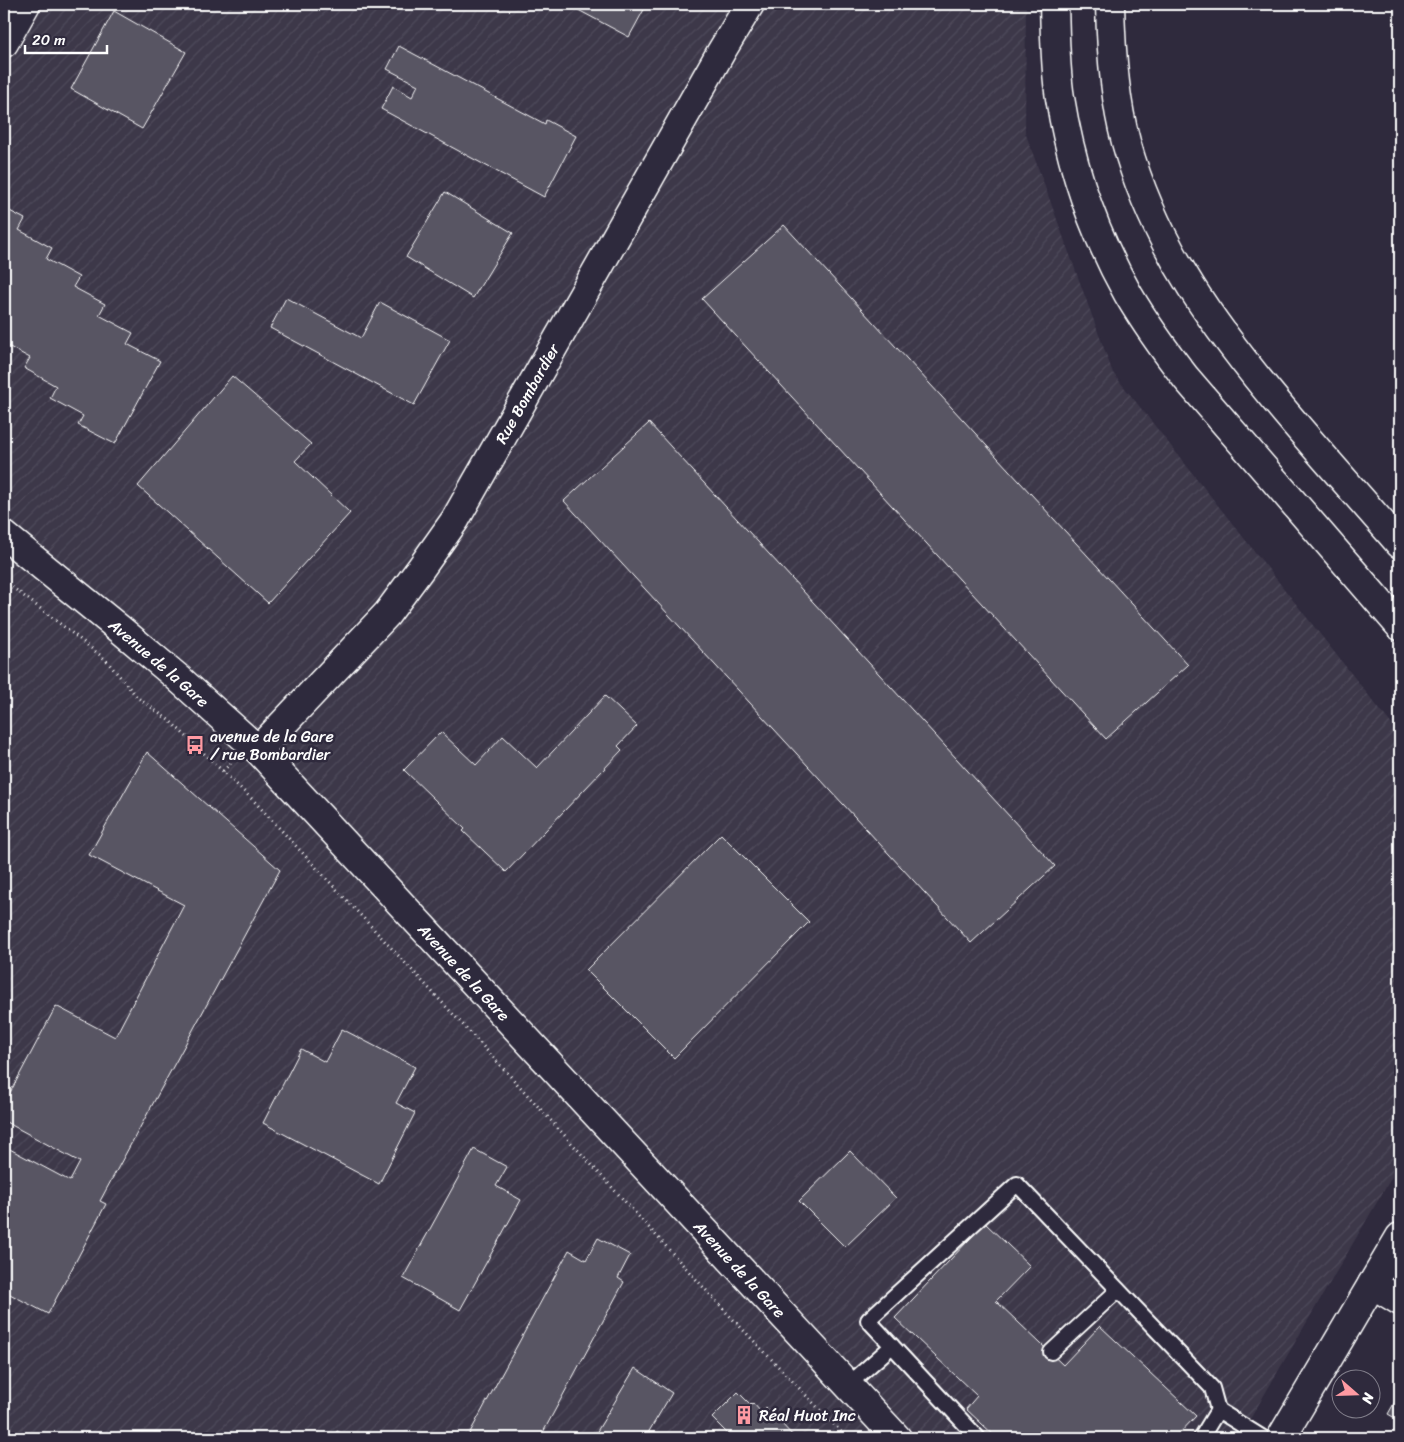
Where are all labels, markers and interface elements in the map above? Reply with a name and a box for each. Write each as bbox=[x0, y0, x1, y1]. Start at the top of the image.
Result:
scale bar bbox=[25, 22, 108, 54]
text: 20 m bbox=[32, 27, 66, 53]
street label: Rue Bombardier bbox=[487, 337, 568, 449]
street label: Avenue de la Gare bbox=[101, 611, 216, 715]
place label: avenue de la Gare / rue Bombardier bbox=[210, 722, 334, 769]
bus stop icon: avenue de la Gare / rue Bombardier bbox=[184, 734, 206, 756]
street label: Avenue de la Gare bbox=[410, 916, 517, 1028]
street label: Avenue de la Gare bbox=[685, 1213, 793, 1325]
north arrow bbox=[1332, 1370, 1382, 1420]
text: N bbox=[1354, 1389, 1381, 1407]
place label: Réal Huot Inc bbox=[759, 1401, 856, 1430]
building icon: Réal Huot Inc bbox=[733, 1404, 755, 1426]

